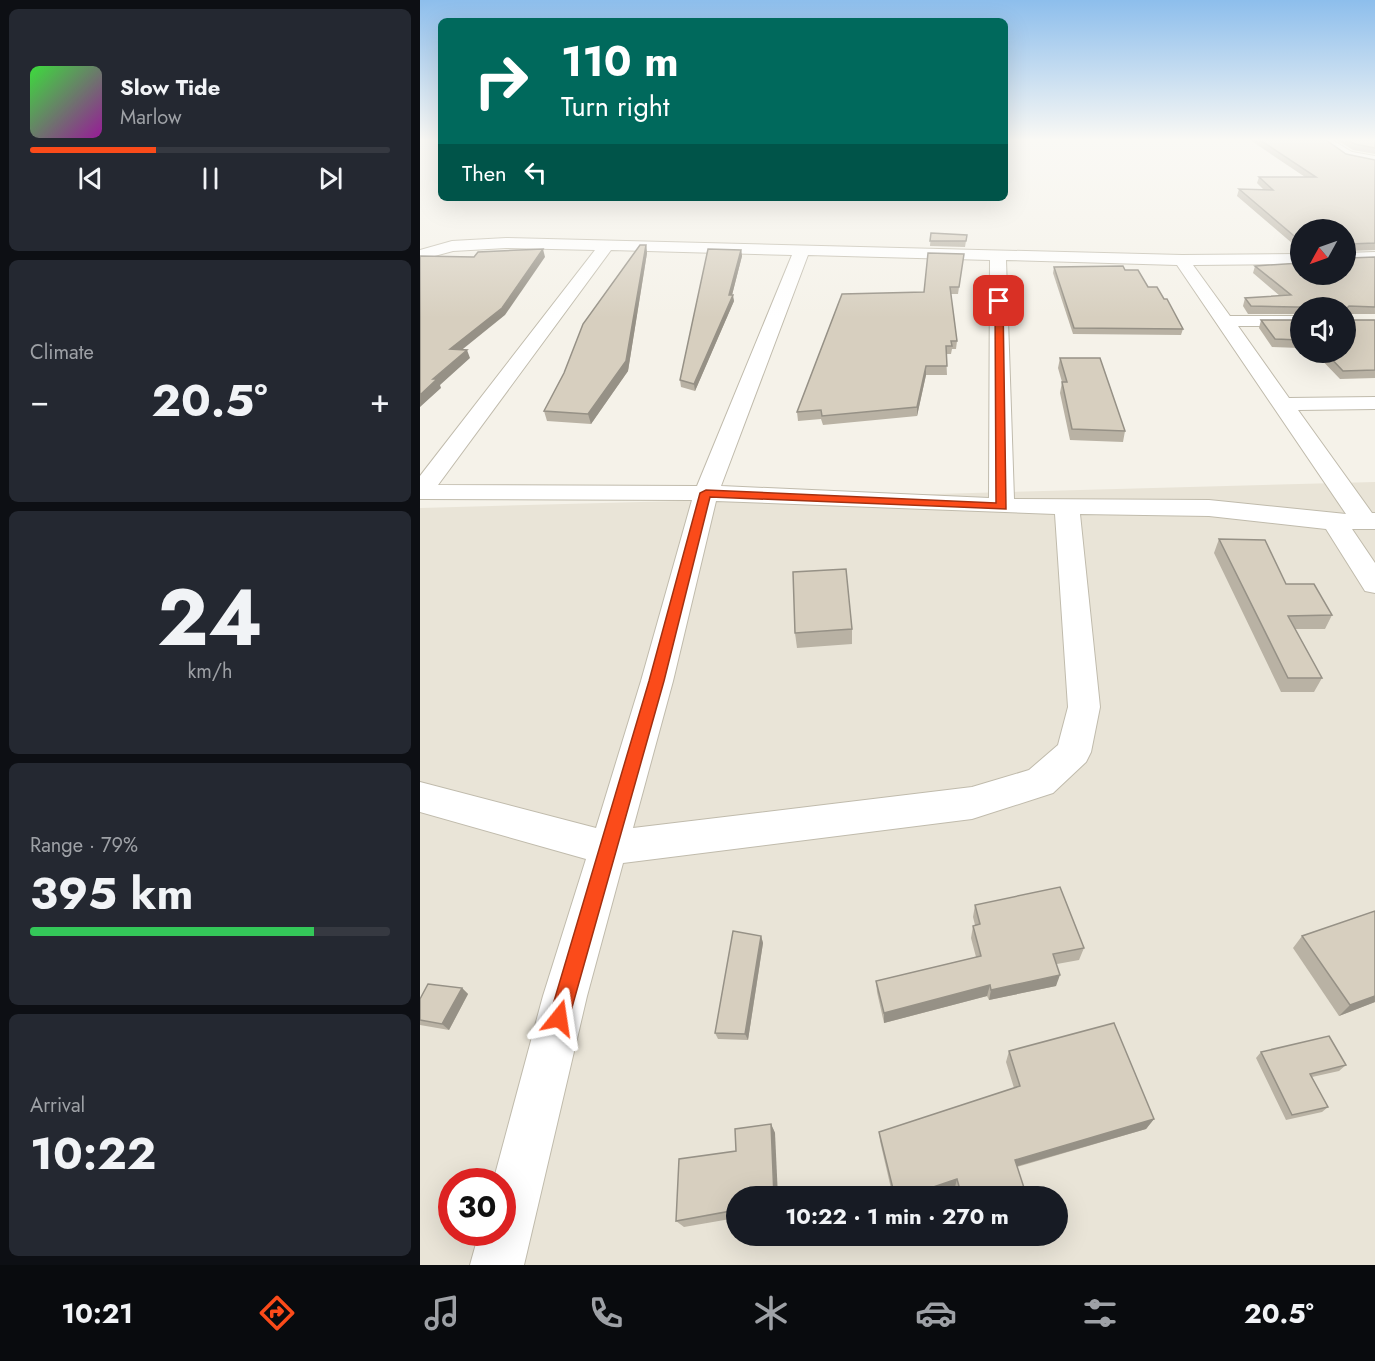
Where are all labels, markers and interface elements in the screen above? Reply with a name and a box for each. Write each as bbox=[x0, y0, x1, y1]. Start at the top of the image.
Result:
text: 110 m bbox=[561, 31, 679, 92]
icon: right bbox=[462, 42, 540, 120]
text: Slow Tide bbox=[120, 71, 220, 103]
text: Turn right bbox=[561, 87, 669, 126]
text: Marlow bbox=[120, 103, 182, 132]
icon: left bbox=[519, 156, 552, 189]
text: Then bbox=[462, 157, 507, 189]
icon: previous bbox=[74, 162, 107, 195]
icon: pause bbox=[194, 162, 227, 195]
icon: next bbox=[314, 162, 347, 195]
north arrow bbox=[1290, 219, 1356, 285]
map controls bbox=[1290, 219, 1356, 363]
pin bbox=[973, 275, 1024, 326]
icon: arrive bbox=[982, 284, 1015, 317]
button: sound bbox=[1290, 297, 1356, 363]
text: Climate bbox=[30, 338, 94, 367]
text: 20.5° bbox=[151, 368, 268, 433]
text: − bbox=[30, 377, 49, 424]
text: + bbox=[370, 377, 390, 424]
text: 24 bbox=[157, 562, 263, 674]
text: km/h bbox=[187, 657, 233, 686]
text: Range · 79% bbox=[30, 831, 138, 860]
text: 395 km bbox=[30, 861, 193, 926]
position arrow bbox=[527, 986, 591, 1050]
text: Arrival bbox=[30, 1091, 85, 1120]
text: 10:22 bbox=[30, 1121, 156, 1186]
speed limit sign: 30 bbox=[438, 1168, 516, 1246]
text: 10:22 · 1 min · 270 m bbox=[785, 1200, 1009, 1232]
icon: directions bbox=[256, 1292, 298, 1334]
icon: music bbox=[421, 1292, 463, 1334]
icon: phone bbox=[585, 1292, 627, 1334]
icon: climate bbox=[750, 1292, 792, 1334]
icon: car bbox=[915, 1292, 957, 1334]
icon: filters bbox=[1079, 1292, 1121, 1334]
text: 10:21 bbox=[61, 1294, 133, 1333]
text: 20.5° bbox=[1244, 1294, 1314, 1333]

